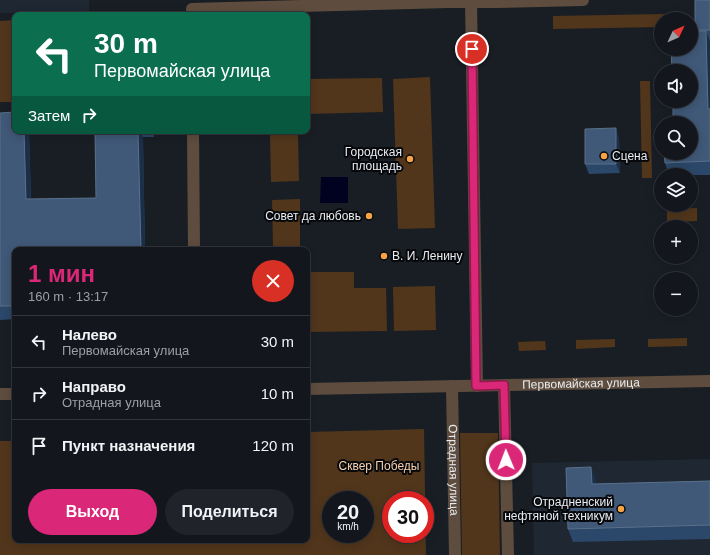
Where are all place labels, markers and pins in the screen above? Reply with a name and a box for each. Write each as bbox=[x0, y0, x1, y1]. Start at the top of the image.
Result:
pin bbox=[455, 32, 489, 66]
place label: Городская площадь bbox=[345, 145, 402, 173]
place label: Сцена bbox=[612, 149, 648, 163]
marker: Сцена bbox=[599, 151, 609, 161]
marker: Городская площадь bbox=[405, 154, 415, 164]
place label: Совет да любовь bbox=[265, 209, 361, 223]
marker: Совет да любовь bbox=[364, 211, 374, 221]
place label: В. И. Ленину bbox=[392, 249, 462, 263]
marker: В. И. Ленину bbox=[379, 251, 389, 261]
place label: Отрадненский нефтяной техникум bbox=[504, 495, 613, 523]
marker: Отрадненский нефтяной техникум bbox=[616, 504, 626, 514]

